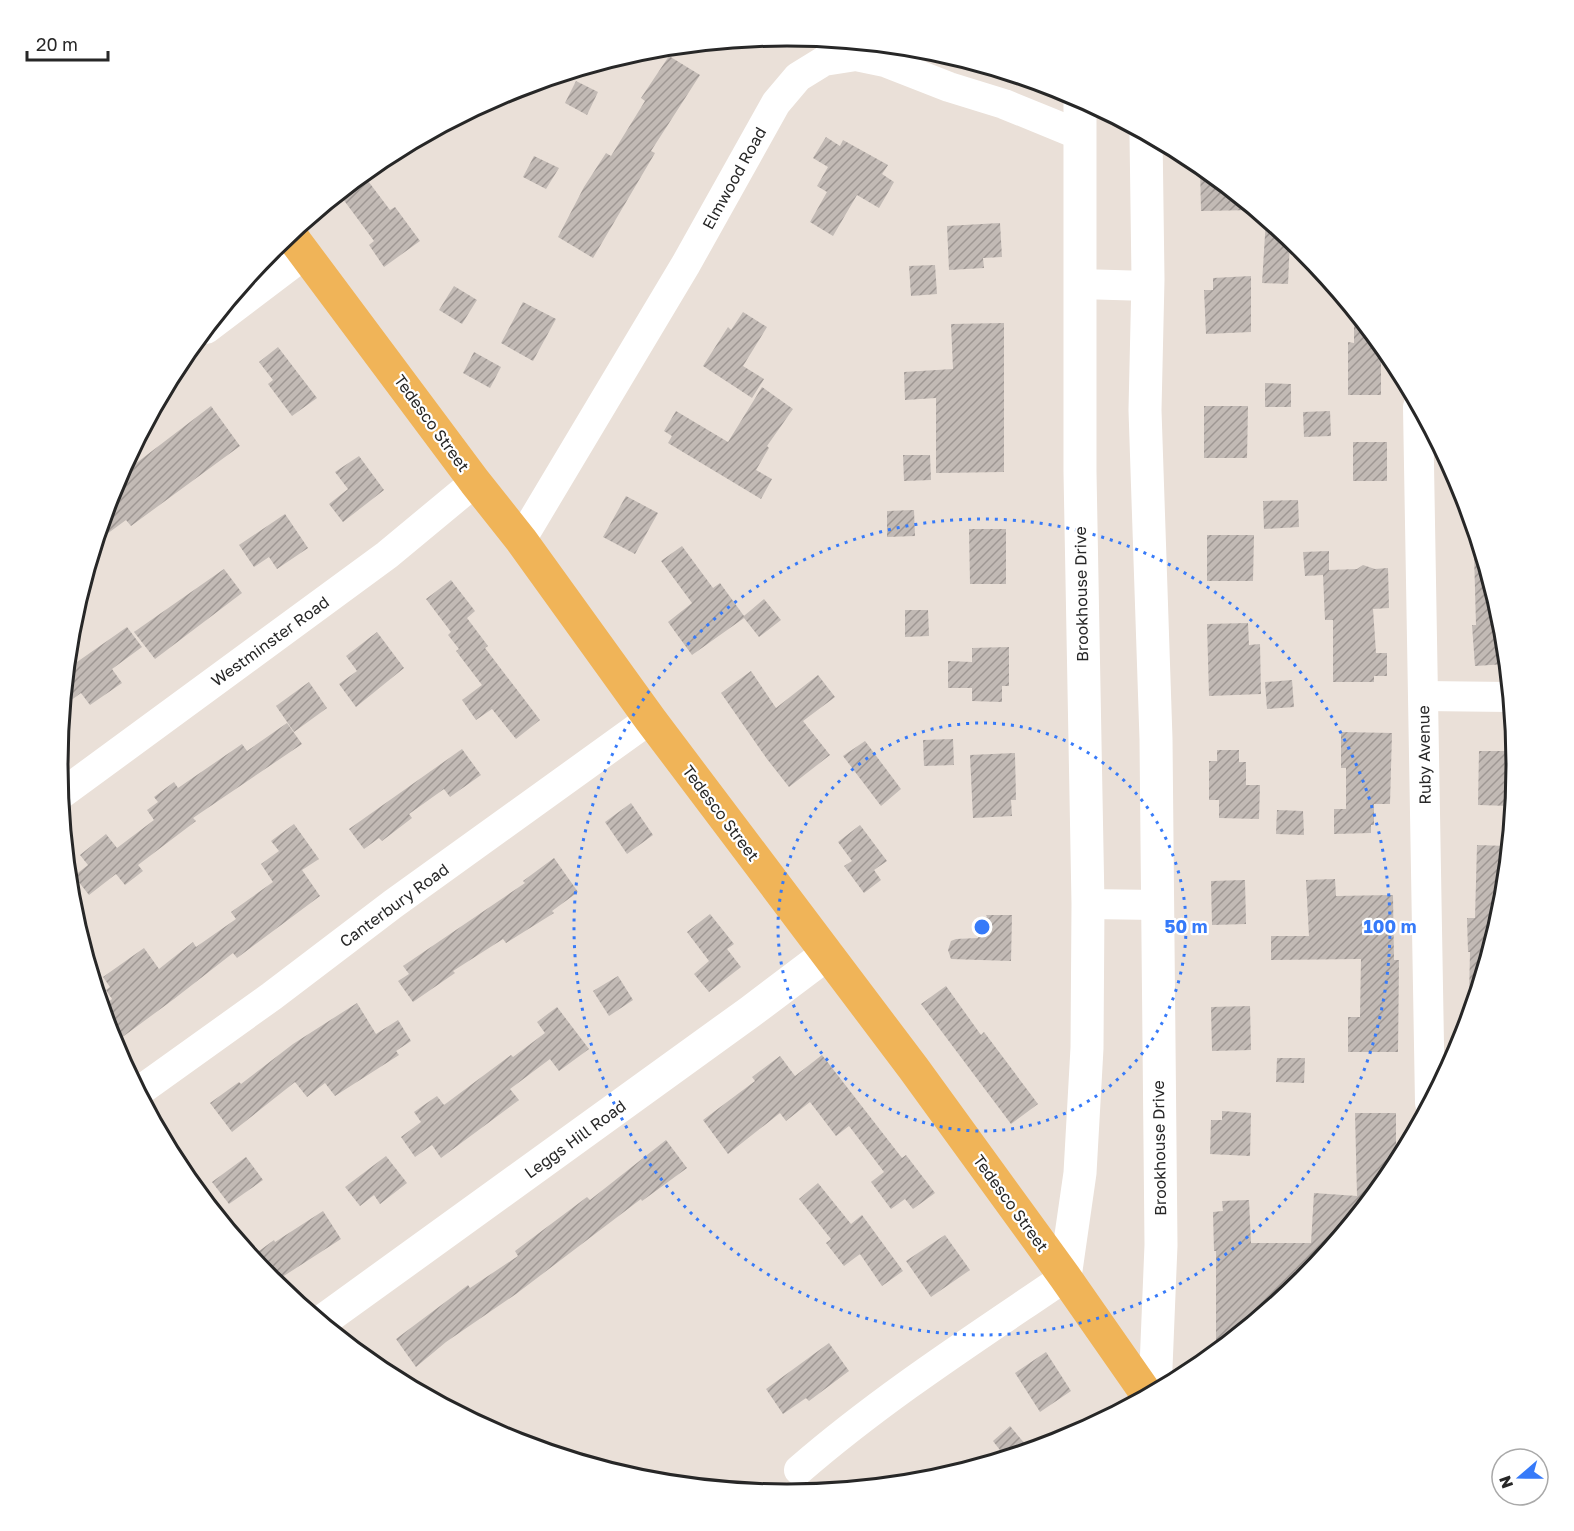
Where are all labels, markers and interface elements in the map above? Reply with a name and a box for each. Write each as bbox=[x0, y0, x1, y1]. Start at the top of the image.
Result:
scale bar bbox=[27, 24, 108, 62]
text: 20 m bbox=[36, 33, 78, 55]
street label: Elmwood Road bbox=[698, 123, 770, 233]
street label: Tedesco Street bbox=[390, 371, 474, 475]
street label: Brookhouse Drive bbox=[1070, 526, 1092, 662]
street label: Westminster Road bbox=[207, 592, 333, 690]
street label: Ruby Avenue bbox=[1413, 705, 1435, 805]
street label: Tedesco Street bbox=[678, 761, 764, 865]
street label: Canterbury Road bbox=[336, 859, 452, 951]
text: 50 m bbox=[1165, 915, 1207, 937]
text: 100 m bbox=[1364, 915, 1416, 937]
centre of rings bbox=[972, 917, 992, 937]
street label: Brookhouse Drive bbox=[1148, 1080, 1170, 1216]
street label: Leggs Hill Road bbox=[520, 1096, 630, 1182]
street label: Tedesco Street bbox=[969, 1151, 1053, 1255]
north arrow bbox=[1490, 1447, 1550, 1507]
text: N bbox=[1494, 1473, 1517, 1491]

